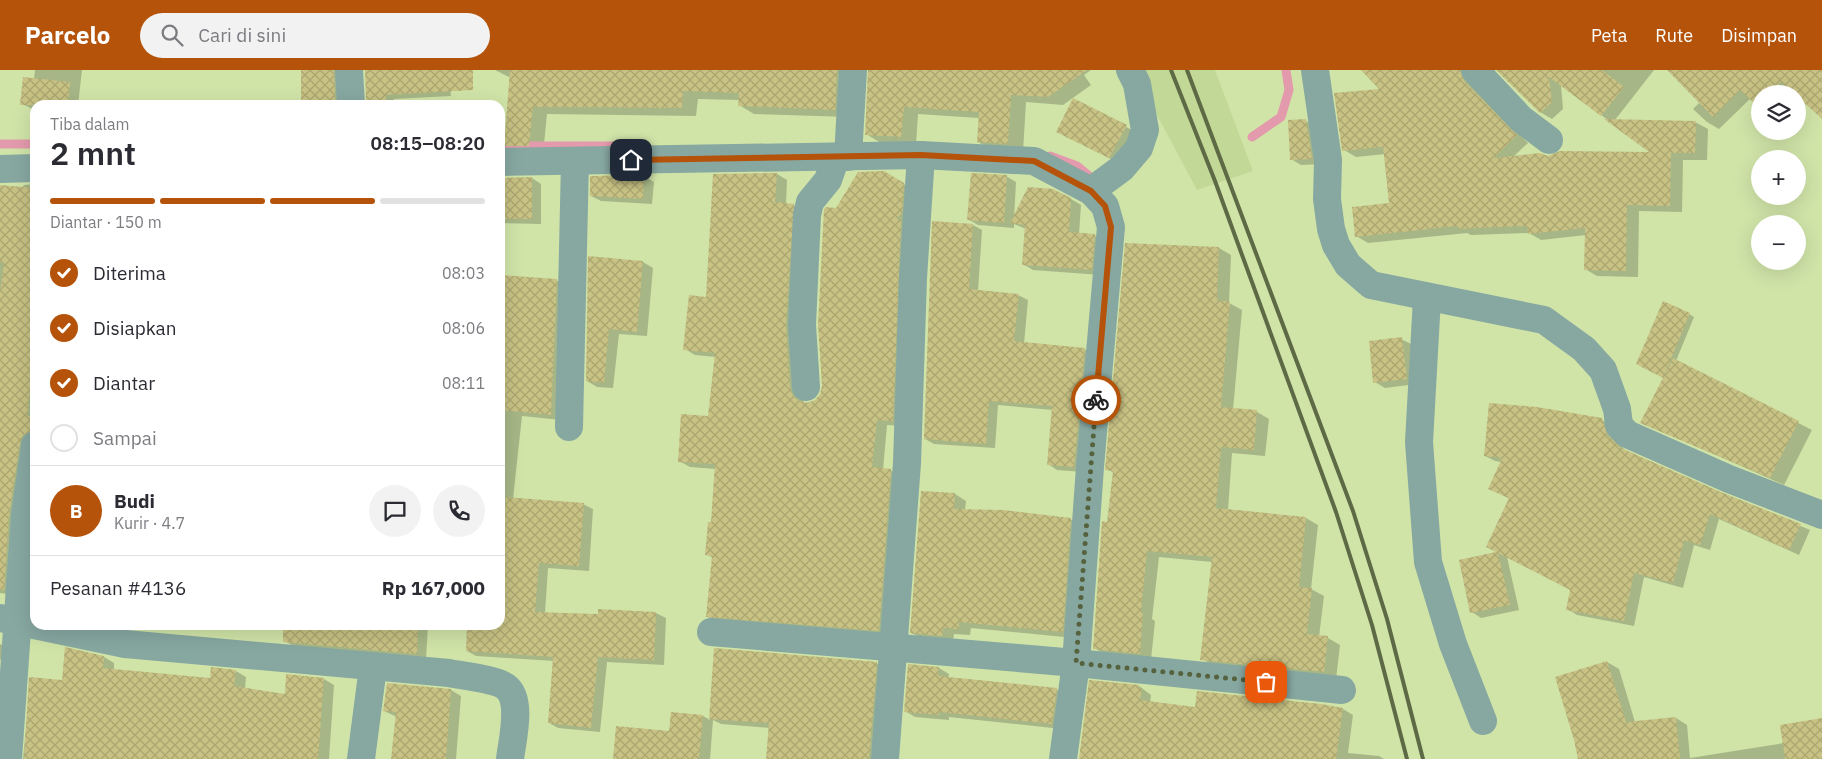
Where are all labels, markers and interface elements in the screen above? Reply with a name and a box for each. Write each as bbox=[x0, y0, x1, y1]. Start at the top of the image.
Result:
search box bbox=[140, 13, 490, 58]
text: Parcelo bbox=[25, 19, 110, 51]
icon: search bbox=[158, 21, 186, 49]
text: Cari di sini bbox=[198, 23, 286, 47]
text: Peta bbox=[1591, 24, 1627, 47]
text: Rute bbox=[1655, 24, 1693, 47]
text: Disimpan bbox=[1721, 24, 1797, 47]
map controls bbox=[1751, 85, 1806, 270]
button: layers bbox=[1751, 85, 1806, 140]
text: Tiba dalam bbox=[50, 114, 129, 134]
text: 08:15–08:20 bbox=[371, 131, 485, 155]
text: 2 mnt bbox=[50, 132, 136, 174]
pin bbox=[610, 139, 652, 181]
icon: home bbox=[617, 146, 645, 174]
button: + bbox=[1751, 150, 1806, 205]
text: Diantar · 150 m bbox=[50, 212, 162, 232]
button: − bbox=[1751, 215, 1806, 270]
icon: check bbox=[50, 259, 78, 287]
text: Diterima bbox=[93, 261, 166, 285]
text: 08:03 bbox=[442, 263, 485, 283]
icon: check bbox=[50, 314, 78, 342]
text: Disiapkan bbox=[93, 316, 177, 340]
text: 08:06 bbox=[442, 318, 485, 338]
icon: check bbox=[50, 369, 78, 397]
text: Diantar bbox=[93, 371, 155, 395]
text: 08:11 bbox=[442, 373, 485, 393]
courier bbox=[1071, 375, 1121, 425]
icon: bike bbox=[1082, 386, 1110, 414]
text: Sampai bbox=[93, 426, 157, 450]
button: chat bbox=[369, 485, 421, 537]
button: phone bbox=[433, 485, 485, 537]
text: Budi bbox=[114, 489, 155, 513]
text: B bbox=[70, 499, 82, 523]
text: Kurir · 4.7 bbox=[114, 513, 185, 533]
text: Pesanan #4136 bbox=[50, 576, 186, 600]
text: Rp 167,000 bbox=[382, 576, 485, 600]
pin bbox=[1245, 661, 1287, 703]
icon: bag bbox=[1252, 668, 1280, 696]

